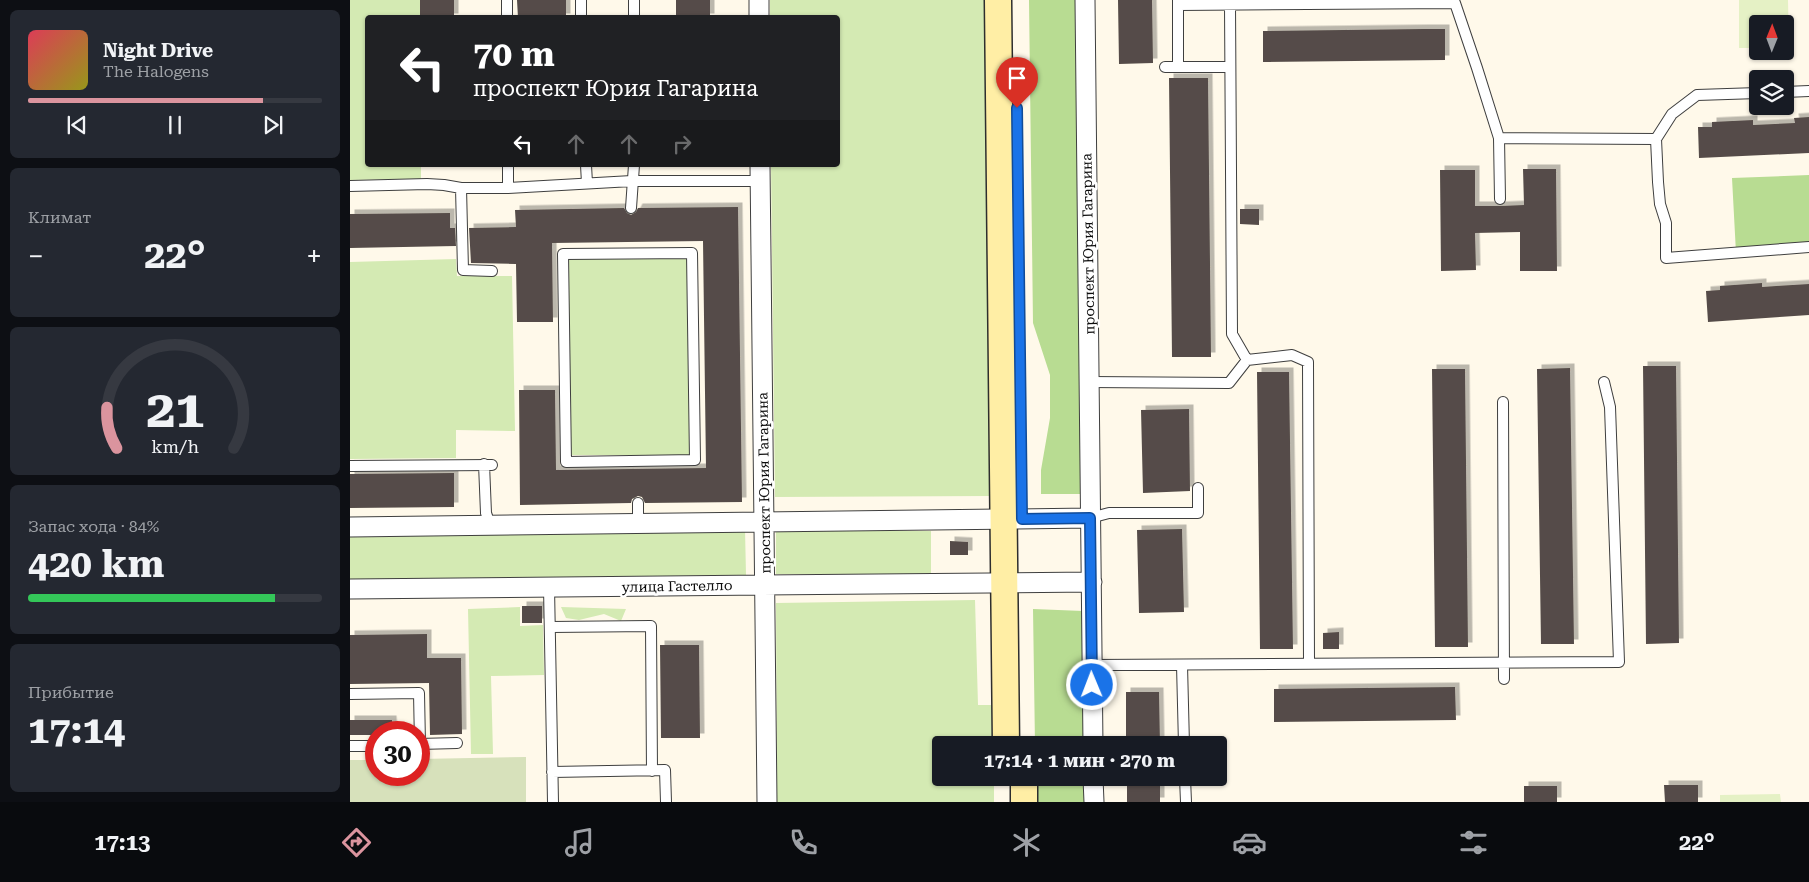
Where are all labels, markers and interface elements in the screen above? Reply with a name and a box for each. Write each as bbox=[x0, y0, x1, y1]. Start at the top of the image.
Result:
north arrow bbox=[1749, 15, 1794, 60]
map controls bbox=[1749, 15, 1794, 115]
text: 70 m bbox=[473, 34, 555, 75]
icon: left bbox=[390, 35, 455, 100]
text: Night Drive bbox=[103, 39, 213, 62]
pin bbox=[996, 57, 1038, 108]
text: The Halogens bbox=[103, 62, 209, 81]
icon: arrive bbox=[1003, 64, 1031, 92]
button: layers bbox=[1749, 70, 1794, 115]
text: проспект Юрия Гагарина bbox=[473, 76, 758, 101]
icon: previous bbox=[63, 111, 91, 139]
icon: pause bbox=[161, 111, 189, 139]
icon: next bbox=[259, 111, 287, 139]
icon: left bbox=[509, 130, 537, 158]
icon: ahead bbox=[562, 130, 590, 158]
icon: ahead bbox=[615, 130, 643, 158]
icon: right bbox=[668, 130, 696, 158]
street label: проспект Юрия Гагарина bbox=[1078, 153, 1098, 335]
text: Климат bbox=[28, 208, 91, 227]
text: 22° bbox=[144, 233, 206, 277]
text: − bbox=[28, 240, 44, 273]
text: + bbox=[306, 240, 322, 273]
text: 21 bbox=[146, 379, 204, 440]
street label: проспект Юрия Гагарина bbox=[754, 392, 774, 574]
text: km/h bbox=[151, 436, 199, 457]
text: Запас хода · 84% bbox=[28, 517, 159, 536]
text: 420 km bbox=[28, 542, 164, 586]
street label: улица Гастелло bbox=[621, 577, 733, 595]
position arrow bbox=[1065, 658, 1117, 710]
text: Прибытие bbox=[28, 683, 114, 702]
text: 17:14 bbox=[28, 708, 125, 752]
speed limit sign: 30 bbox=[365, 721, 430, 786]
text: 17:14 · 1 мин · 270 m bbox=[984, 749, 1175, 772]
icon: directions bbox=[339, 825, 374, 860]
icon: music bbox=[562, 825, 597, 860]
icon: phone bbox=[786, 825, 821, 860]
icon: climate bbox=[1009, 825, 1044, 860]
icon: car bbox=[1232, 825, 1267, 860]
icon: filters bbox=[1456, 825, 1491, 860]
text: 17:13 bbox=[94, 830, 150, 855]
text: 22° bbox=[1679, 830, 1715, 855]

